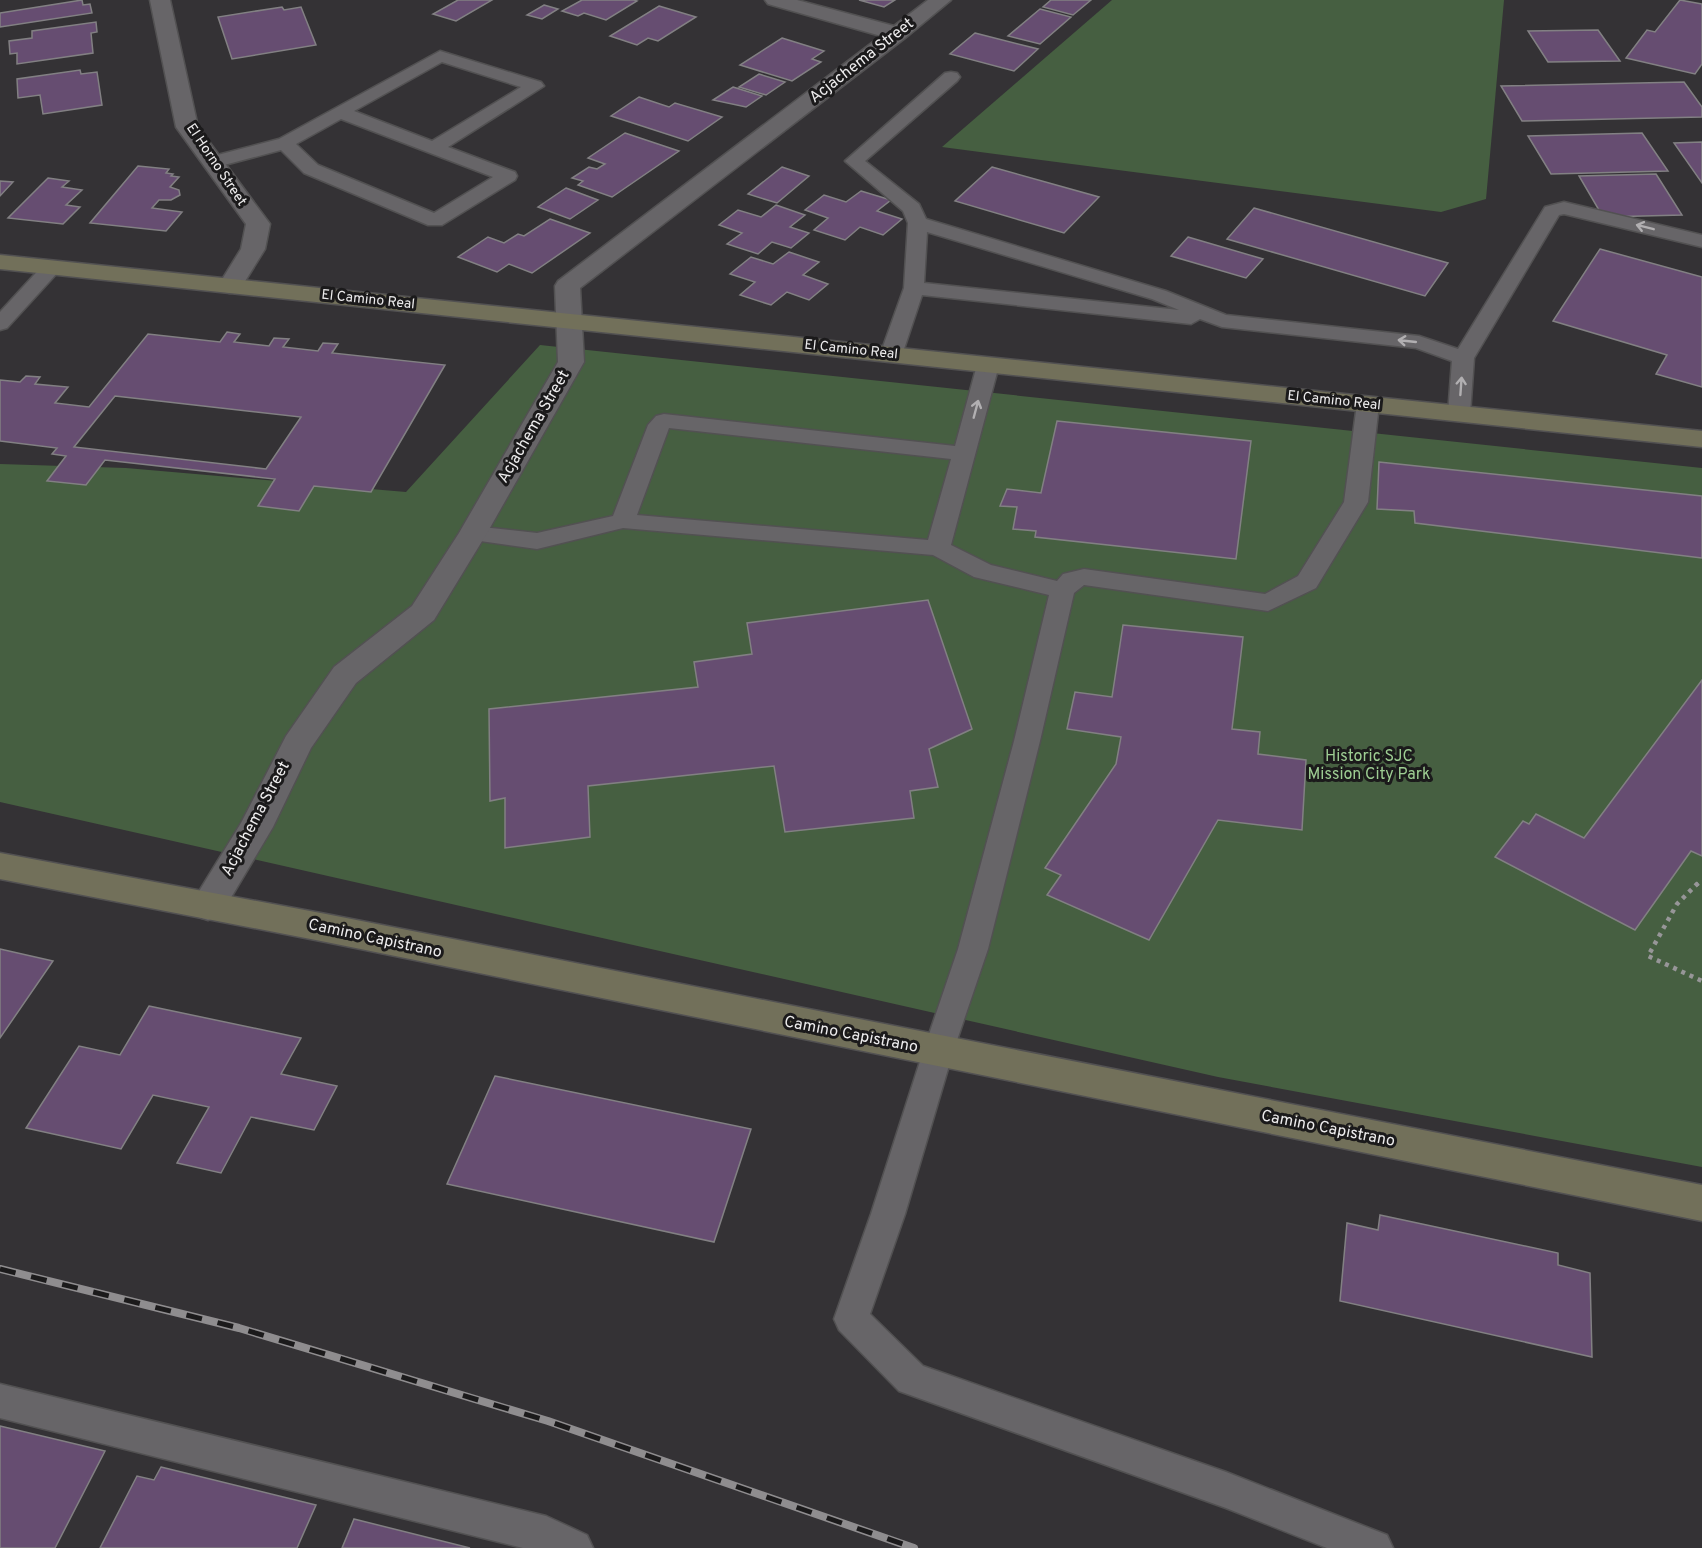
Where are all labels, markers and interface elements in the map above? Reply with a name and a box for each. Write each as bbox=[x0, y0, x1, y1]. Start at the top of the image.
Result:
street label: Acjachema Street bbox=[806, 14, 918, 108]
street label: El Horno Street bbox=[182, 120, 250, 210]
one-way arrow bbox=[1636, 221, 1655, 233]
street label: El Camino Real bbox=[320, 287, 416, 313]
one-way arrow bbox=[1398, 335, 1418, 346]
street label: El Camino Real bbox=[803, 337, 899, 363]
street label: Acjachema Street bbox=[494, 367, 574, 487]
one-way arrow bbox=[1456, 376, 1467, 396]
street label: El Camino Real bbox=[1286, 388, 1382, 414]
one-way arrow bbox=[971, 400, 982, 419]
park label: Historic SJC Mission City Park bbox=[1307, 747, 1431, 785]
street label: Acjachema Street bbox=[217, 758, 295, 880]
street label: Camino Capistrano bbox=[306, 915, 444, 963]
street label: Camino Capistrano bbox=[782, 1012, 920, 1058]
street label: Camino Capistrano bbox=[1259, 1106, 1397, 1152]

